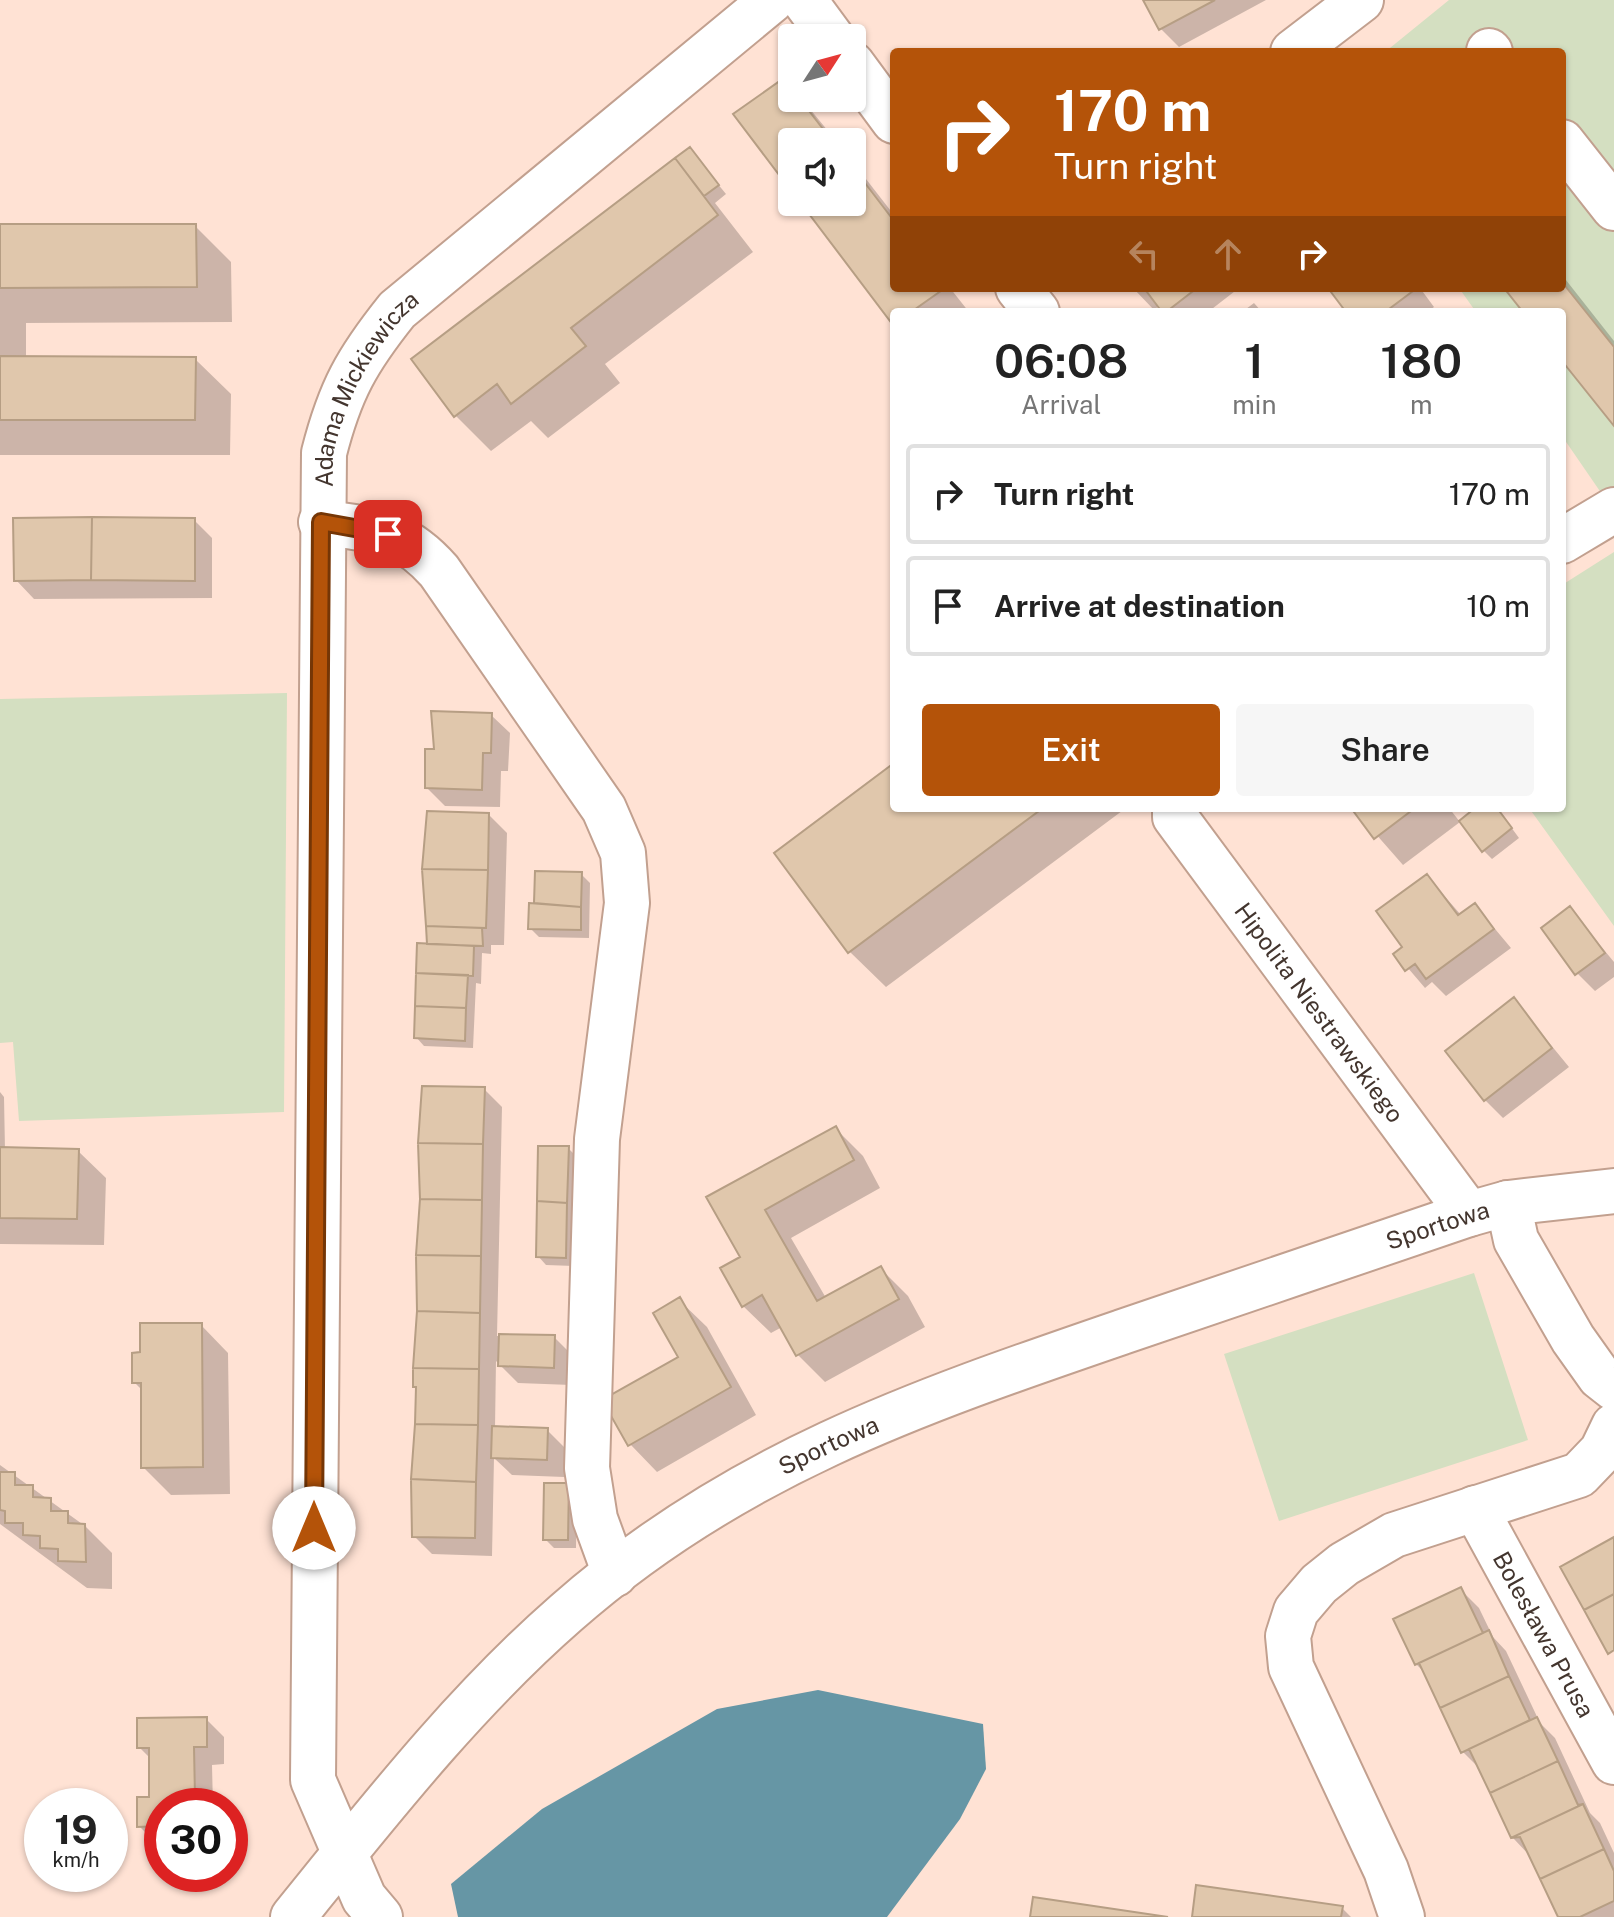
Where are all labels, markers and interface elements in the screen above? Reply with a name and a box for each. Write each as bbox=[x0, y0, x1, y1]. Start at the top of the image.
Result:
north arrow bbox=[778, 24, 866, 112]
map controls bbox=[778, 24, 866, 216]
text: 170 m bbox=[1054, 78, 1211, 144]
icon: right bbox=[922, 80, 1026, 184]
button: sound bbox=[778, 128, 866, 216]
text: Turn right bbox=[1054, 145, 1217, 187]
icon: left bbox=[1122, 232, 1166, 276]
icon: ahead bbox=[1206, 232, 1250, 276]
icon: right bbox=[1290, 232, 1334, 276]
street label: Adama Mickiewicza bbox=[310, 284, 424, 487]
text: 06:08 bbox=[994, 332, 1128, 389]
text: 1 bbox=[1244, 332, 1264, 389]
text: 180 bbox=[1380, 332, 1462, 389]
text: Arrival bbox=[1021, 389, 1101, 420]
text: min bbox=[1232, 389, 1276, 420]
text: m bbox=[1410, 389, 1432, 420]
icon: right bbox=[926, 472, 970, 516]
text: Turn right bbox=[994, 476, 1134, 512]
text: 170 m bbox=[1449, 476, 1530, 512]
pin bbox=[354, 500, 422, 568]
icon: arrive bbox=[366, 512, 410, 556]
icon: arrive bbox=[926, 584, 970, 628]
text: Arrive at destination bbox=[994, 588, 1285, 624]
text: 10 m bbox=[1466, 588, 1530, 624]
button: Exit bbox=[922, 704, 1220, 796]
button: Share bbox=[1236, 704, 1534, 796]
street label: Hipolita Niestrawskiego bbox=[1229, 897, 1410, 1128]
street label: Sportowa bbox=[1382, 1195, 1492, 1255]
street label: Sportowa bbox=[774, 1410, 883, 1480]
position arrow bbox=[272, 1486, 356, 1570]
street label: Bolesława Prusa bbox=[1488, 1547, 1601, 1722]
speed limit sign: 30 bbox=[144, 1788, 248, 1892]
text: 19 bbox=[54, 1806, 98, 1853]
text: km/h bbox=[52, 1848, 100, 1872]

